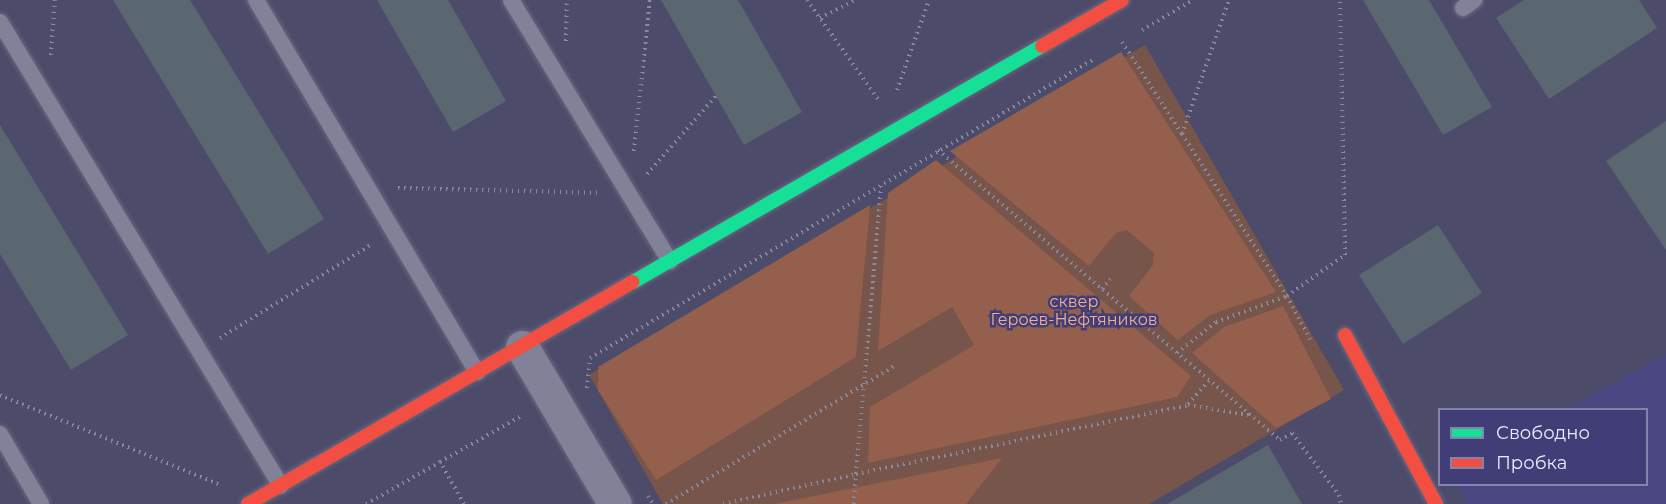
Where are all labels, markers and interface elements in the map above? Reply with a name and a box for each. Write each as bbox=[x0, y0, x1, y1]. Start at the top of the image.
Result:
park label: сквер Героев-Нефтяников bbox=[990, 292, 1158, 330]
legend bbox=[1438, 408, 1648, 486]
text: Свободно bbox=[1496, 422, 1590, 444]
text: Пробка bbox=[1496, 452, 1567, 474]

